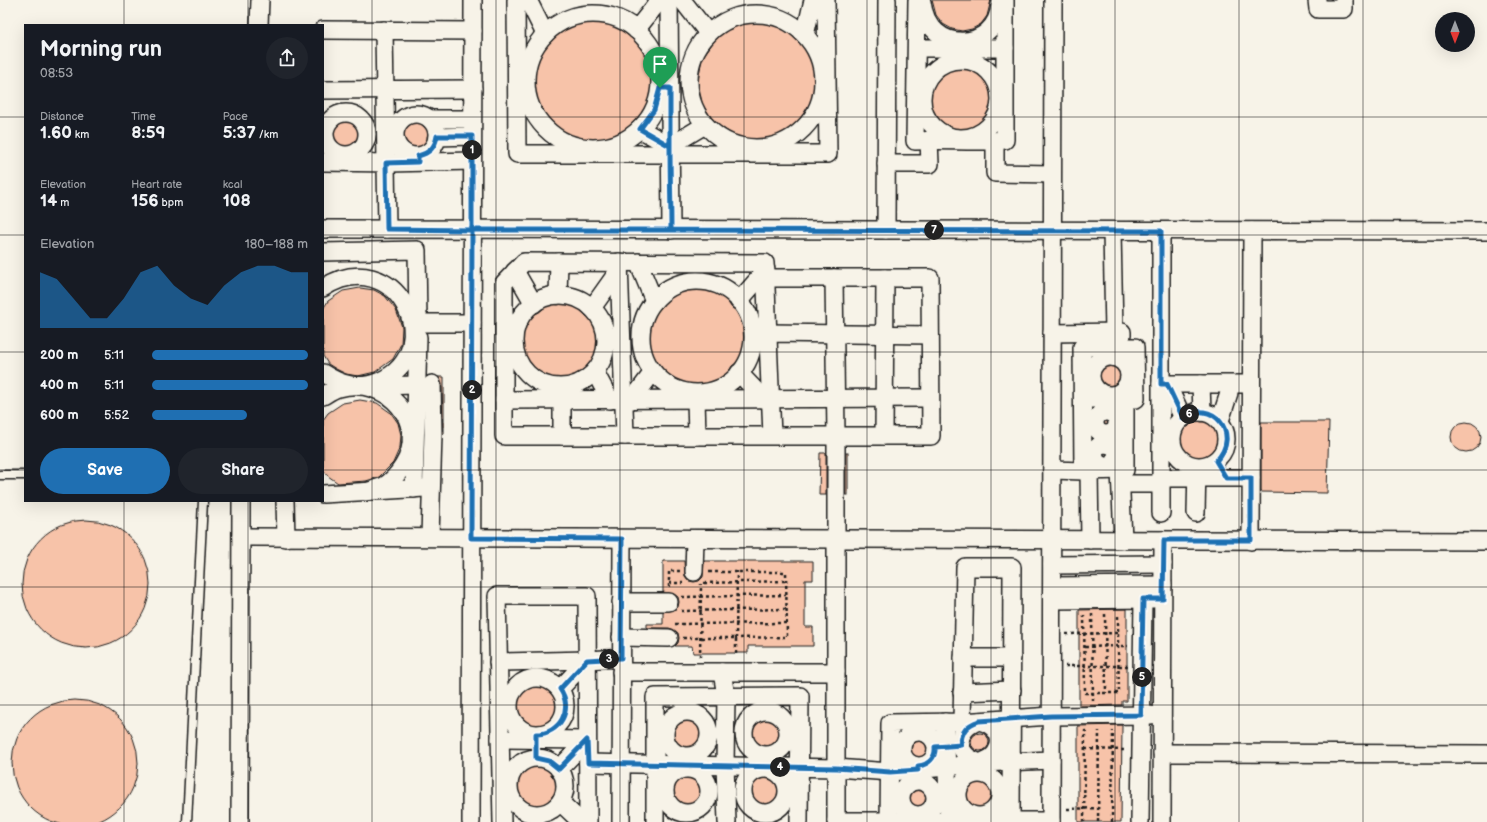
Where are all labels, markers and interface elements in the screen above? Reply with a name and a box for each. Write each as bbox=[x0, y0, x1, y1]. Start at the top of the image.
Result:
north arrow bbox=[1435, 12, 1475, 52]
map controls bbox=[1435, 12, 1475, 52]
text: Morning run bbox=[40, 36, 162, 63]
button: share bbox=[266, 37, 308, 79]
pin bbox=[643, 47, 677, 88]
icon: arrive bbox=[649, 53, 671, 75]
text: 08:53 bbox=[40, 65, 73, 81]
text: Distance bbox=[40, 110, 84, 123]
text: Time bbox=[131, 110, 156, 123]
text: Pace bbox=[223, 110, 248, 123]
text: 1.60 bbox=[40, 123, 72, 143]
text: 8:59 bbox=[131, 123, 165, 143]
text: 5:37 bbox=[223, 123, 256, 143]
text: km bbox=[72, 128, 89, 141]
text: /km bbox=[256, 128, 278, 141]
pin: 1 bbox=[462, 140, 482, 160]
text: 1 bbox=[470, 143, 474, 156]
text: Elevation bbox=[40, 178, 86, 191]
text: Heart rate bbox=[131, 178, 182, 191]
text: kcal bbox=[223, 178, 242, 191]
text: 14 bbox=[40, 191, 57, 211]
text: 156 bbox=[131, 191, 159, 211]
text: 108 bbox=[223, 191, 251, 211]
text: m bbox=[57, 196, 69, 209]
text: bpm bbox=[159, 196, 183, 209]
pin: 7 bbox=[924, 220, 944, 240]
text: 7 bbox=[931, 223, 937, 236]
text: Elevation bbox=[40, 236, 94, 252]
text: 180–188 m bbox=[245, 236, 308, 252]
text: 200 m bbox=[40, 347, 78, 363]
text: 5:11 bbox=[104, 347, 124, 363]
text: 400 m bbox=[40, 377, 78, 393]
text: 5:11 bbox=[104, 377, 124, 393]
pin: 2 bbox=[462, 380, 482, 400]
text: 2 bbox=[469, 383, 475, 396]
pin: 6 bbox=[1179, 404, 1199, 424]
text: 600 m bbox=[40, 407, 79, 423]
text: 5:52 bbox=[104, 407, 129, 423]
text: 6 bbox=[1186, 407, 1192, 420]
button: Save bbox=[40, 448, 170, 494]
button: Share bbox=[178, 448, 308, 494]
pin: 3 bbox=[599, 649, 619, 669]
text: 3 bbox=[606, 652, 612, 665]
pin: 5 bbox=[1132, 667, 1152, 687]
text: 5 bbox=[1139, 670, 1145, 683]
pin: 4 bbox=[770, 757, 790, 777]
text: 4 bbox=[777, 760, 783, 773]

